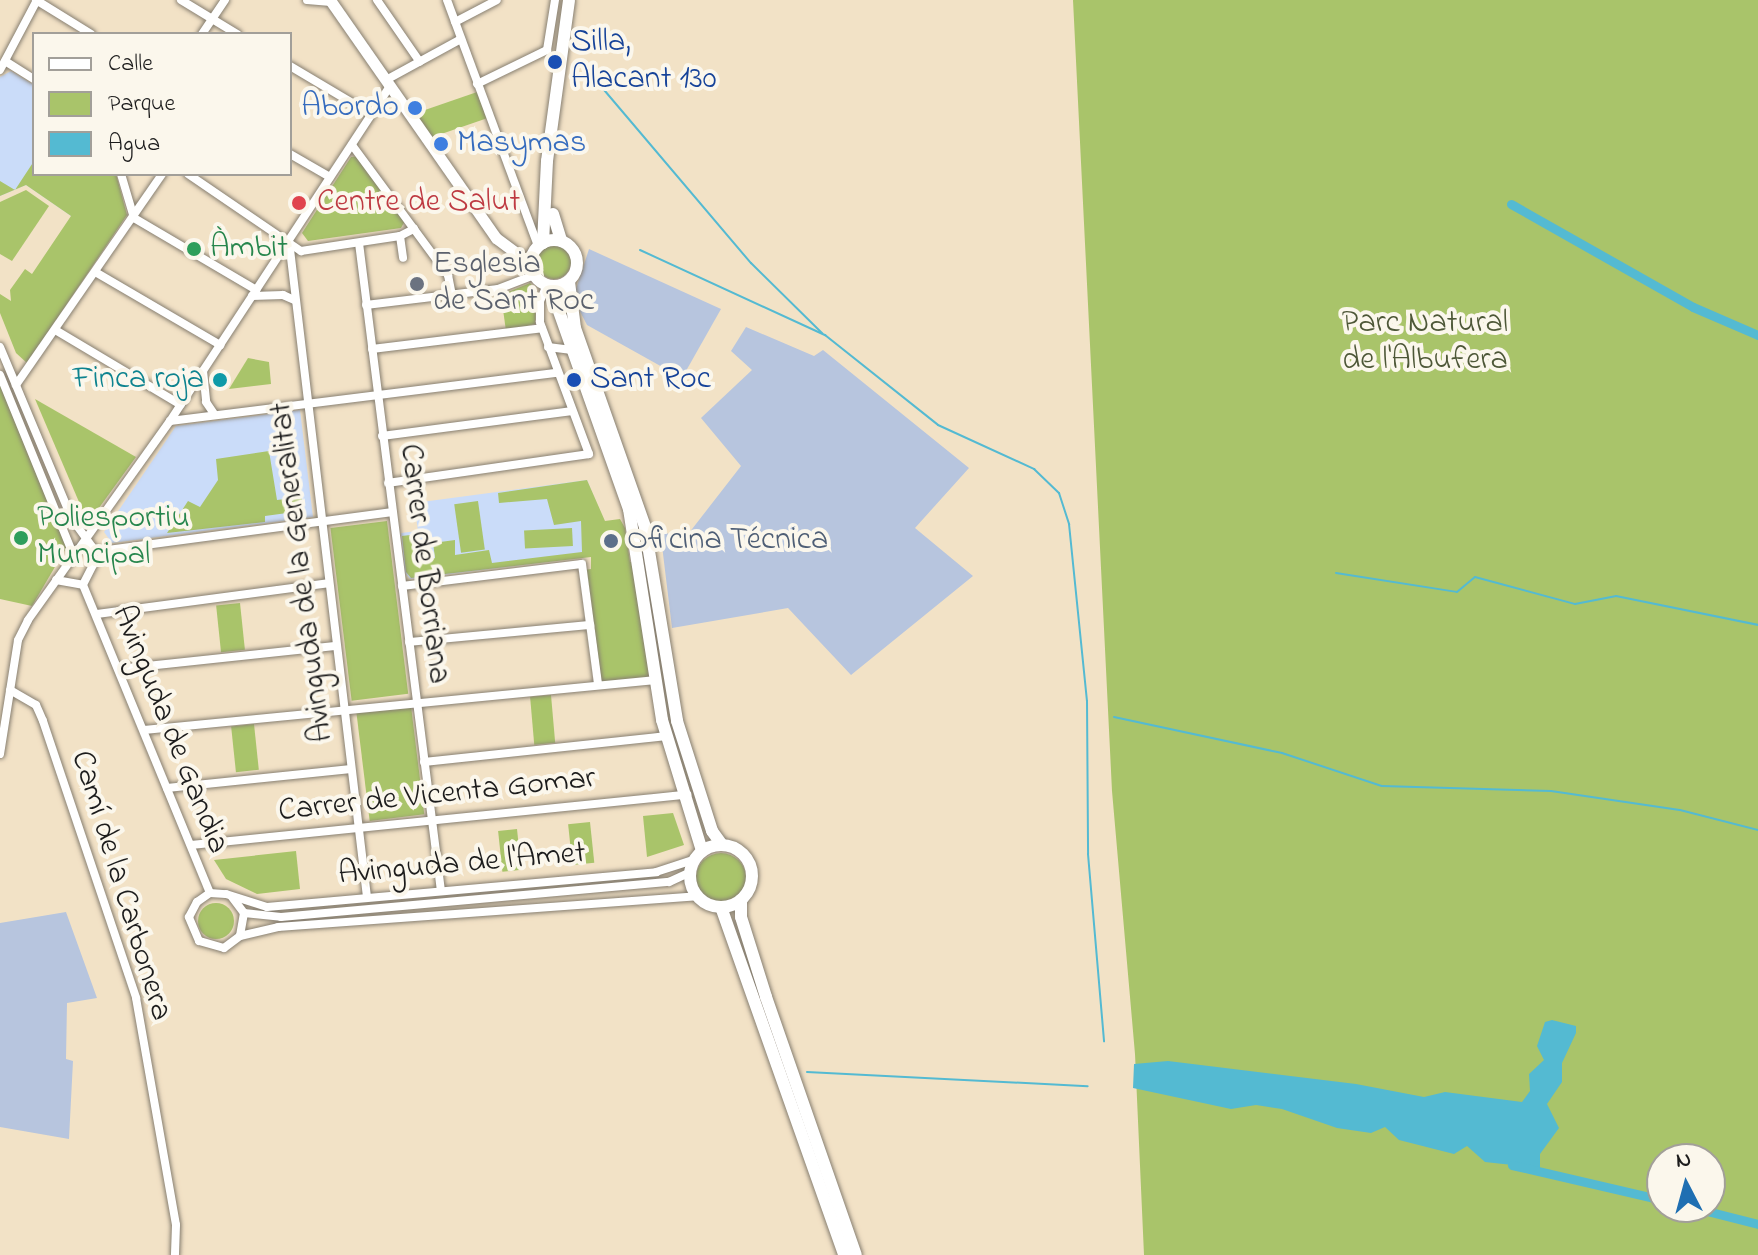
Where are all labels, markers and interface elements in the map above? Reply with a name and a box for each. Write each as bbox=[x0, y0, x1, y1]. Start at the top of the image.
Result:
place label: Silla, Alacant 130 bbox=[571, 25, 717, 100]
legend bbox=[32, 32, 292, 176]
text: Calle bbox=[108, 47, 153, 82]
marker: Silla, Alacant 130 bbox=[546, 53, 564, 71]
text: Parque bbox=[108, 87, 175, 122]
place label: Abordo bbox=[301, 89, 399, 127]
marker: Abordo bbox=[406, 99, 424, 117]
place label: Masymas bbox=[457, 125, 586, 163]
text: Agua bbox=[108, 127, 160, 162]
marker: Masymas bbox=[432, 135, 450, 153]
place label: Centre de Salut bbox=[317, 184, 520, 222]
marker: Centre de Salut bbox=[288, 192, 310, 214]
place label: Àmbit bbox=[210, 230, 288, 268]
marker: Àmbit bbox=[185, 240, 203, 258]
place label: Esglesia de Sant Roc bbox=[433, 247, 594, 322]
marker: Esglesia de Sant Roc bbox=[408, 275, 426, 293]
park label: Parc Natural de l'Albufera bbox=[1342, 306, 1508, 381]
place label: Finca roja bbox=[73, 361, 204, 399]
place label: Sant Roc bbox=[590, 361, 711, 399]
marker: Finca roja bbox=[211, 371, 229, 389]
marker: Sant Roc bbox=[565, 371, 583, 389]
street label: Avinguda de la Generalitat bbox=[263, 400, 343, 744]
street label: Carrer de Borriana bbox=[389, 442, 457, 686]
place label: Poliesportiu Muncipal bbox=[37, 501, 190, 576]
place label: Oficina Técnica bbox=[627, 522, 828, 560]
marker: Poliesportiu Muncipal bbox=[12, 529, 30, 547]
marker: Oficina Técnica bbox=[602, 532, 620, 550]
street label: Avinguda de Gandia bbox=[102, 600, 236, 860]
street label: Camí de la Carbonera bbox=[61, 746, 179, 1026]
street label: Carrer de Vicenta Gomar bbox=[276, 760, 598, 832]
street label: Avinguda de l'Amet bbox=[337, 835, 587, 895]
north arrow bbox=[1646, 1143, 1726, 1223]
text: N bbox=[1675, 1144, 1693, 1178]

